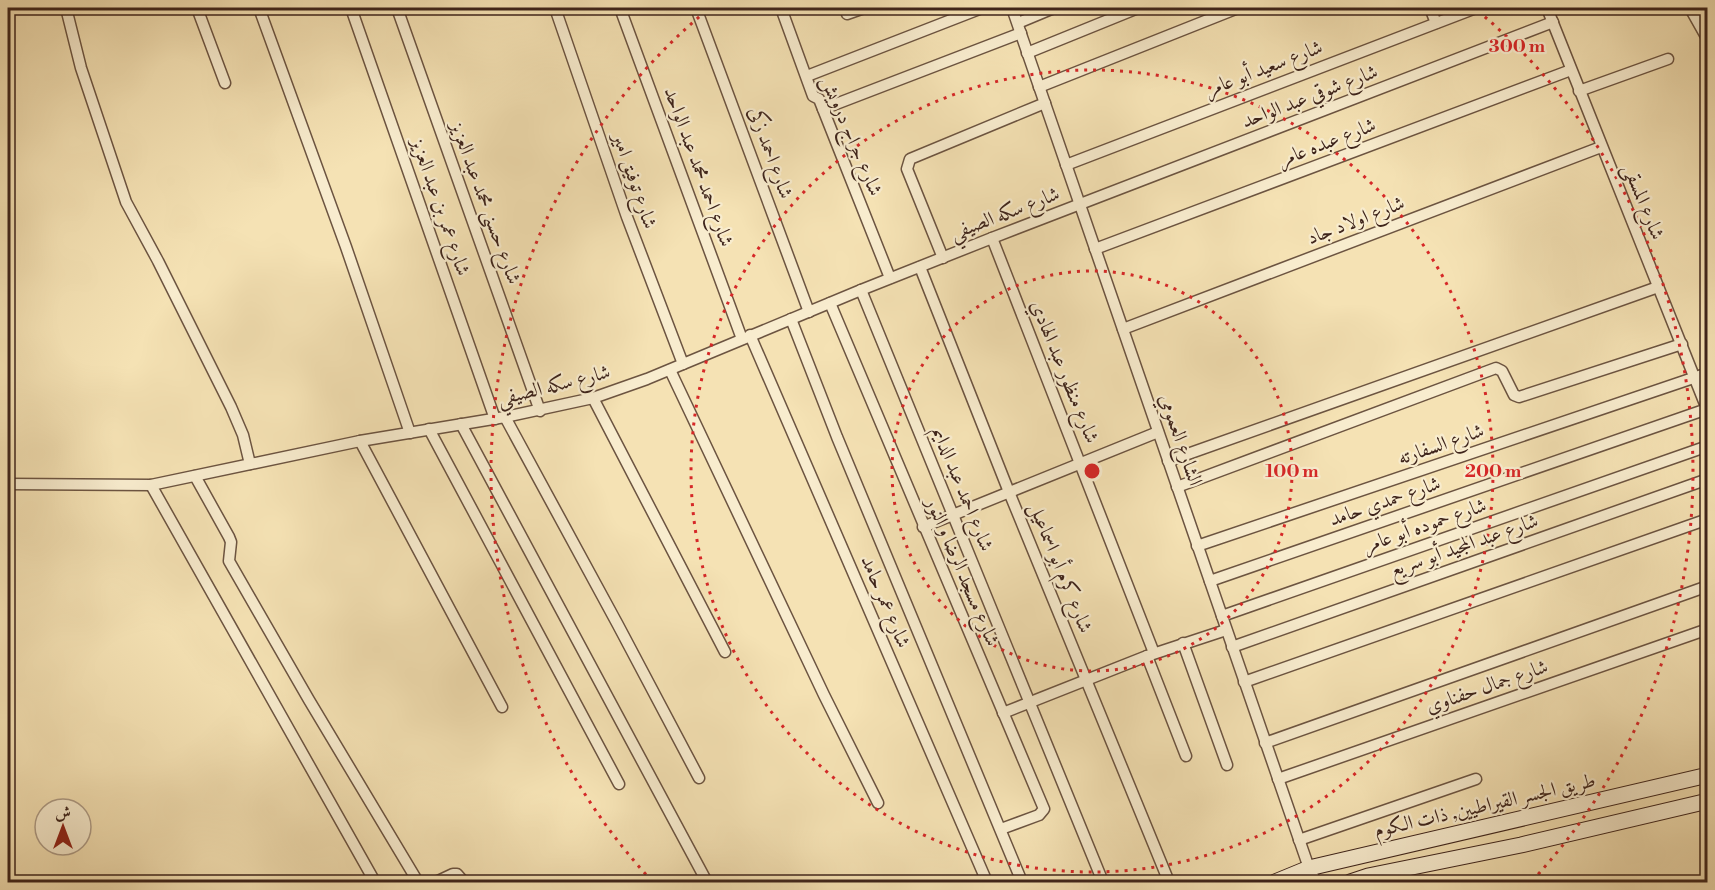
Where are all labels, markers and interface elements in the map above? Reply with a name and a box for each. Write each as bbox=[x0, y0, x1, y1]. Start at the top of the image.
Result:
street label: شارع سعيد أبو عامر bbox=[1200, 32, 1328, 107]
text: 300 m bbox=[1489, 35, 1546, 58]
street label: شارع شوقي عبد الواحد bbox=[1238, 60, 1383, 138]
street label: شارع جراج درويش bbox=[811, 72, 888, 202]
street label: شارع احمد محمد عبد الواحد bbox=[654, 84, 738, 252]
street label: شارع احمد زكى bbox=[738, 103, 799, 204]
street label: شارع عبده عامر bbox=[1274, 113, 1381, 177]
street label: شارع حسنى محمد عبد العزيز bbox=[440, 116, 526, 289]
street label: شارع توفيق امير bbox=[602, 128, 662, 234]
street label: شارع عمر بن عبد العزيز bbox=[400, 133, 475, 281]
street label: شارع المسقى bbox=[1613, 160, 1670, 245]
street label: شارع سكه الصيفي bbox=[947, 182, 1066, 252]
street label: شارع اولاد جاد bbox=[1304, 191, 1410, 255]
street label: شارع منظور عبد الهادي bbox=[1020, 297, 1104, 449]
street label: شارع سكه الصيفي bbox=[495, 360, 615, 418]
street label: الشارع العمومي bbox=[1149, 391, 1207, 490]
street label: شارع السفارته bbox=[1395, 419, 1489, 475]
street label: شارع احمد عبد الدايم bbox=[922, 423, 998, 557]
text: 100 m bbox=[1265, 460, 1319, 483]
text: 200 m bbox=[1465, 460, 1522, 483]
centre of rings bbox=[1082, 461, 1102, 481]
street label: شارع حمدي حامد bbox=[1326, 471, 1445, 537]
street label: شارع حموده أبو عامر bbox=[1359, 490, 1491, 563]
street label: شارع مسجد الرضا و النور bbox=[915, 492, 1005, 652]
street label: شارع كرم أبو اسماعيل bbox=[1019, 498, 1100, 638]
street label: شارع عبد المجيد أبو سريع bbox=[1385, 506, 1543, 587]
street label: شارع عمر حامد bbox=[851, 552, 916, 653]
street label: شارع جمال حفناوي bbox=[1423, 654, 1553, 723]
street label: طريق الجسر القيراطيين, ذات الكوم bbox=[1372, 768, 1599, 848]
north arrow bbox=[33, 797, 93, 857]
text: ش bbox=[55, 803, 71, 823]

